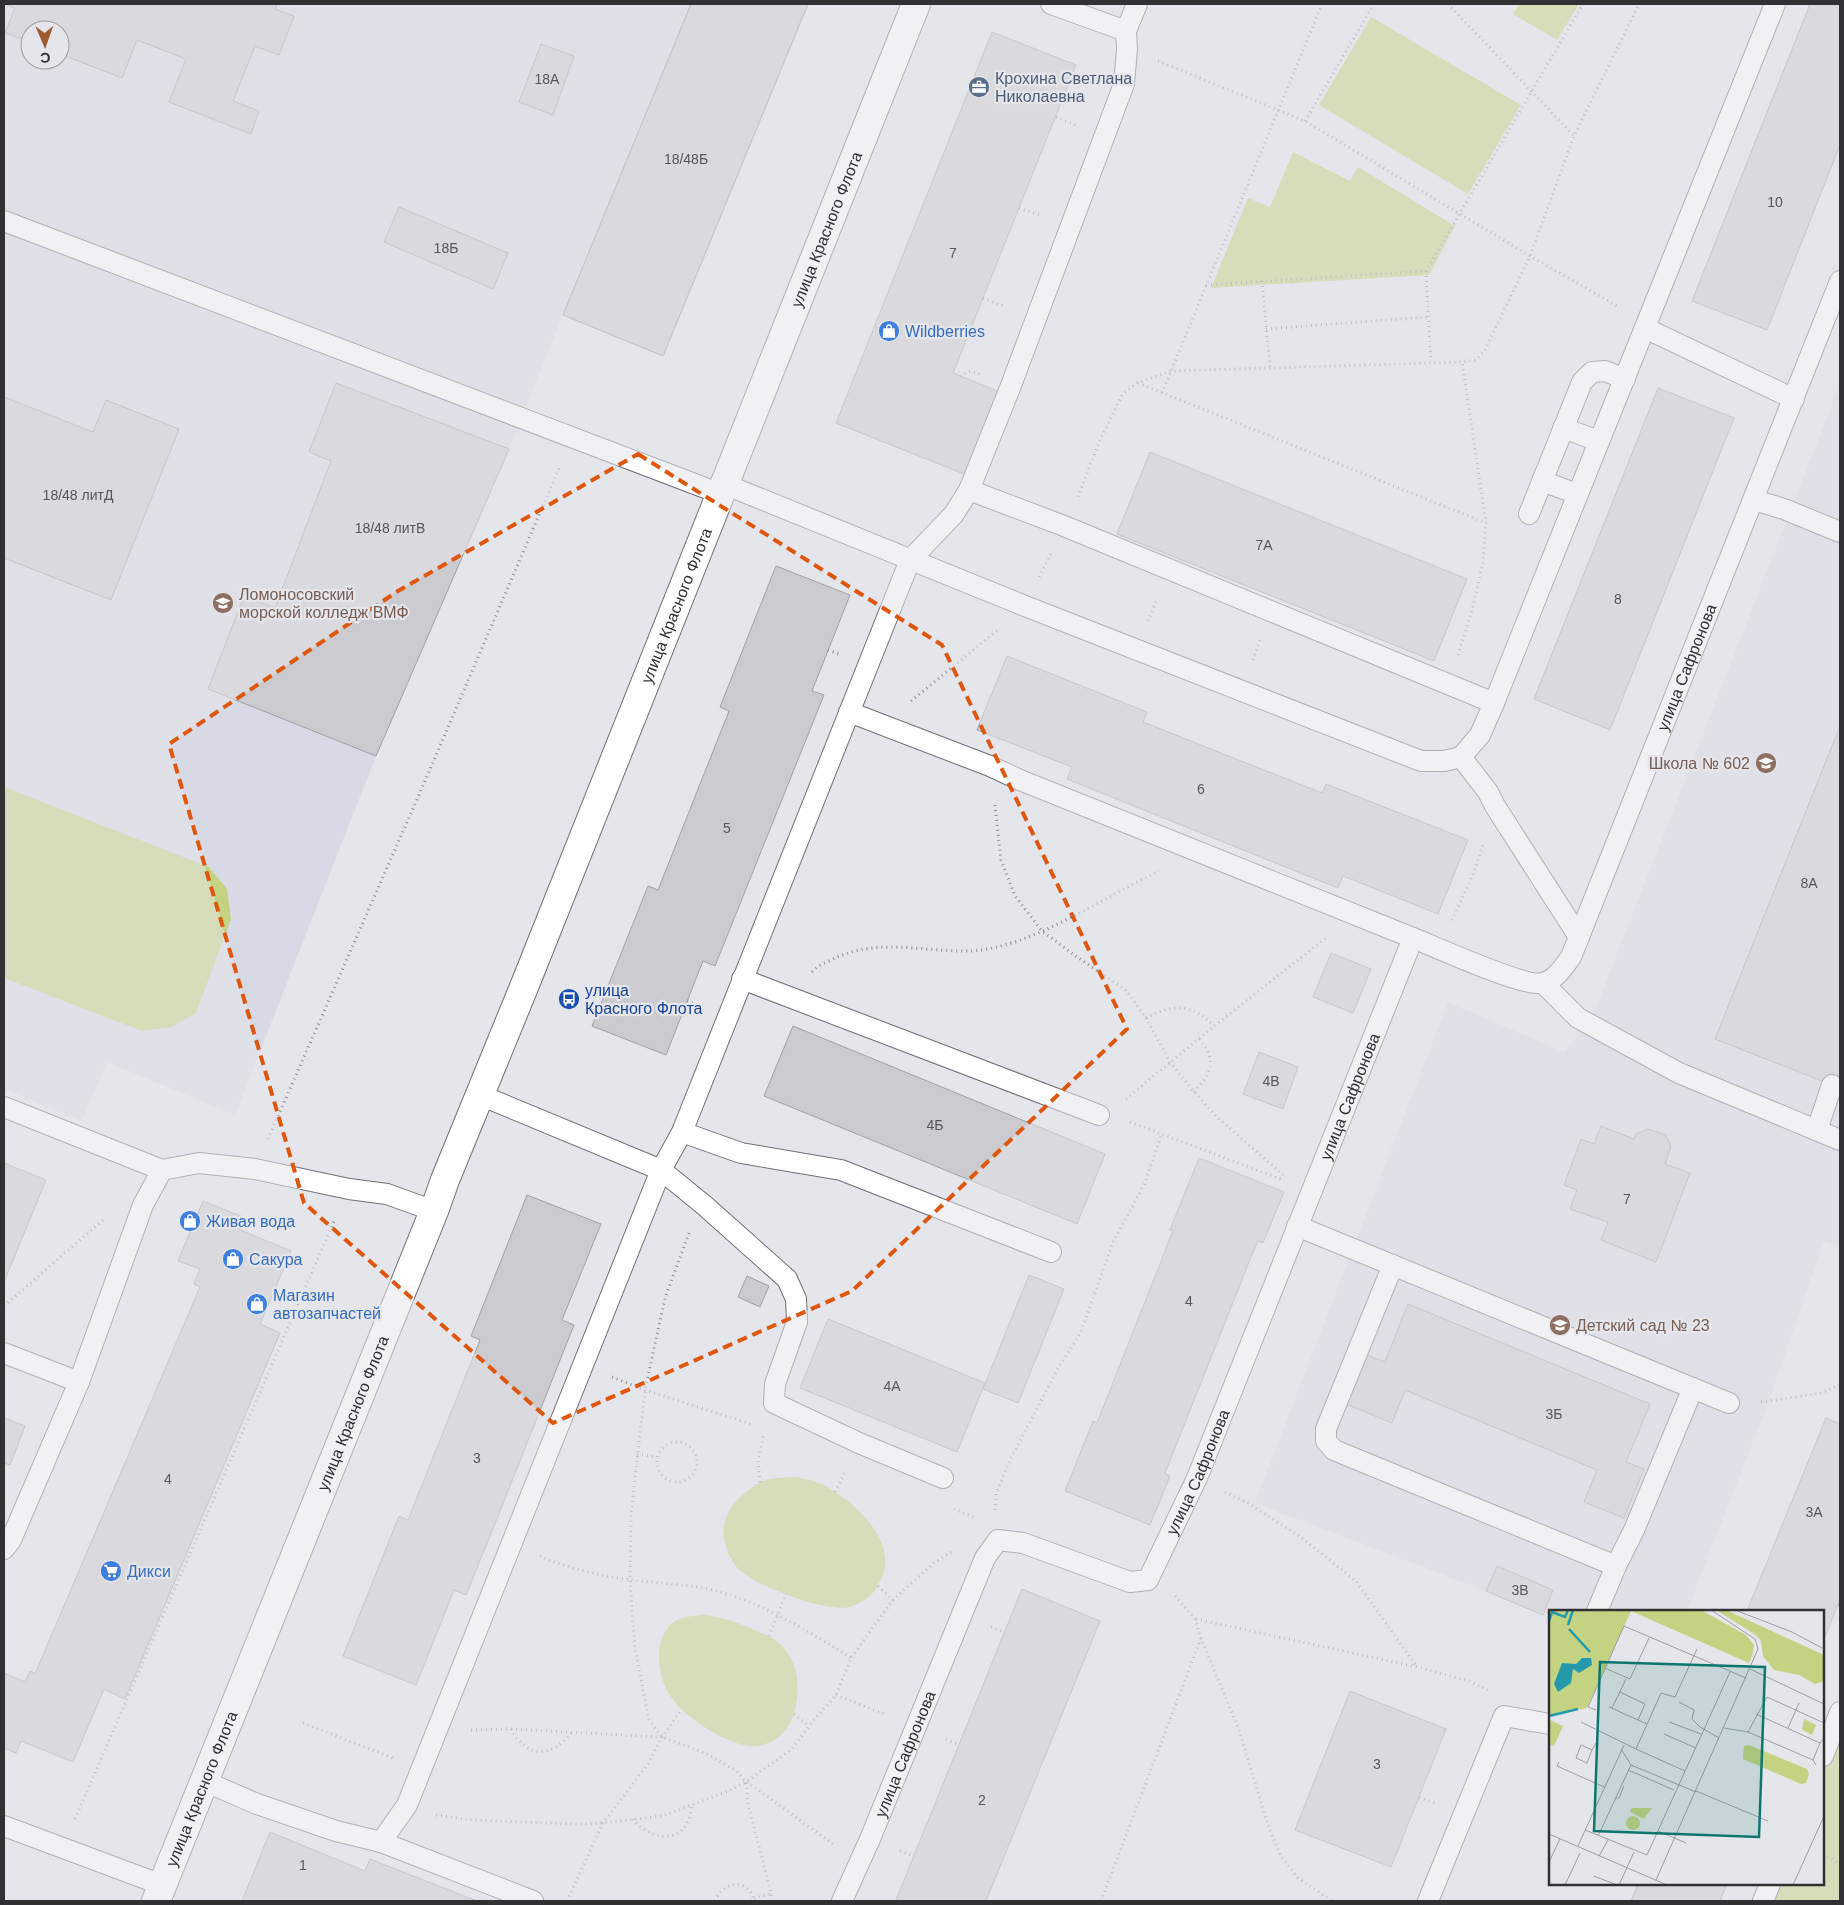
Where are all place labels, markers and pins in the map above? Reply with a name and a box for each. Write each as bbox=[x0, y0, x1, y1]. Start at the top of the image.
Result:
place label: Крохина Светлана Николаевна bbox=[995, 70, 1132, 105]
office icon: Крохина Светлана Николаевна bbox=[967, 75, 991, 99]
shop icon: Wildberries bbox=[877, 319, 901, 343]
place label: Wildberries bbox=[905, 323, 985, 340]
place label: Ломоносовский морской колледж ВМФ bbox=[239, 586, 409, 621]
school or university icon: Ломоносовский морской колледж ВМФ bbox=[211, 591, 235, 615]
school or university icon: Школа № 602 bbox=[1754, 751, 1778, 775]
place label: Школа № 602 bbox=[1649, 755, 1750, 772]
place label: улица Красного Флота bbox=[585, 982, 703, 1017]
bus stop icon: улица Красного Флота bbox=[557, 987, 581, 1011]
shop icon: Живая вода bbox=[178, 1209, 202, 1233]
place label: Живая вода bbox=[206, 1213, 295, 1230]
shop icon: Сакура bbox=[221, 1247, 245, 1271]
place label: Сакура bbox=[249, 1251, 303, 1268]
place label: Магазин автозапчастей bbox=[273, 1287, 381, 1322]
shop icon: Магазин автозапчастей bbox=[245, 1292, 269, 1316]
school or university icon: Детский сад № 23 bbox=[1548, 1313, 1572, 1337]
place label: Детский сад № 23 bbox=[1576, 1317, 1710, 1334]
supermarket icon: Дикси bbox=[99, 1559, 123, 1583]
place label: Дикси bbox=[127, 1563, 171, 1580]

